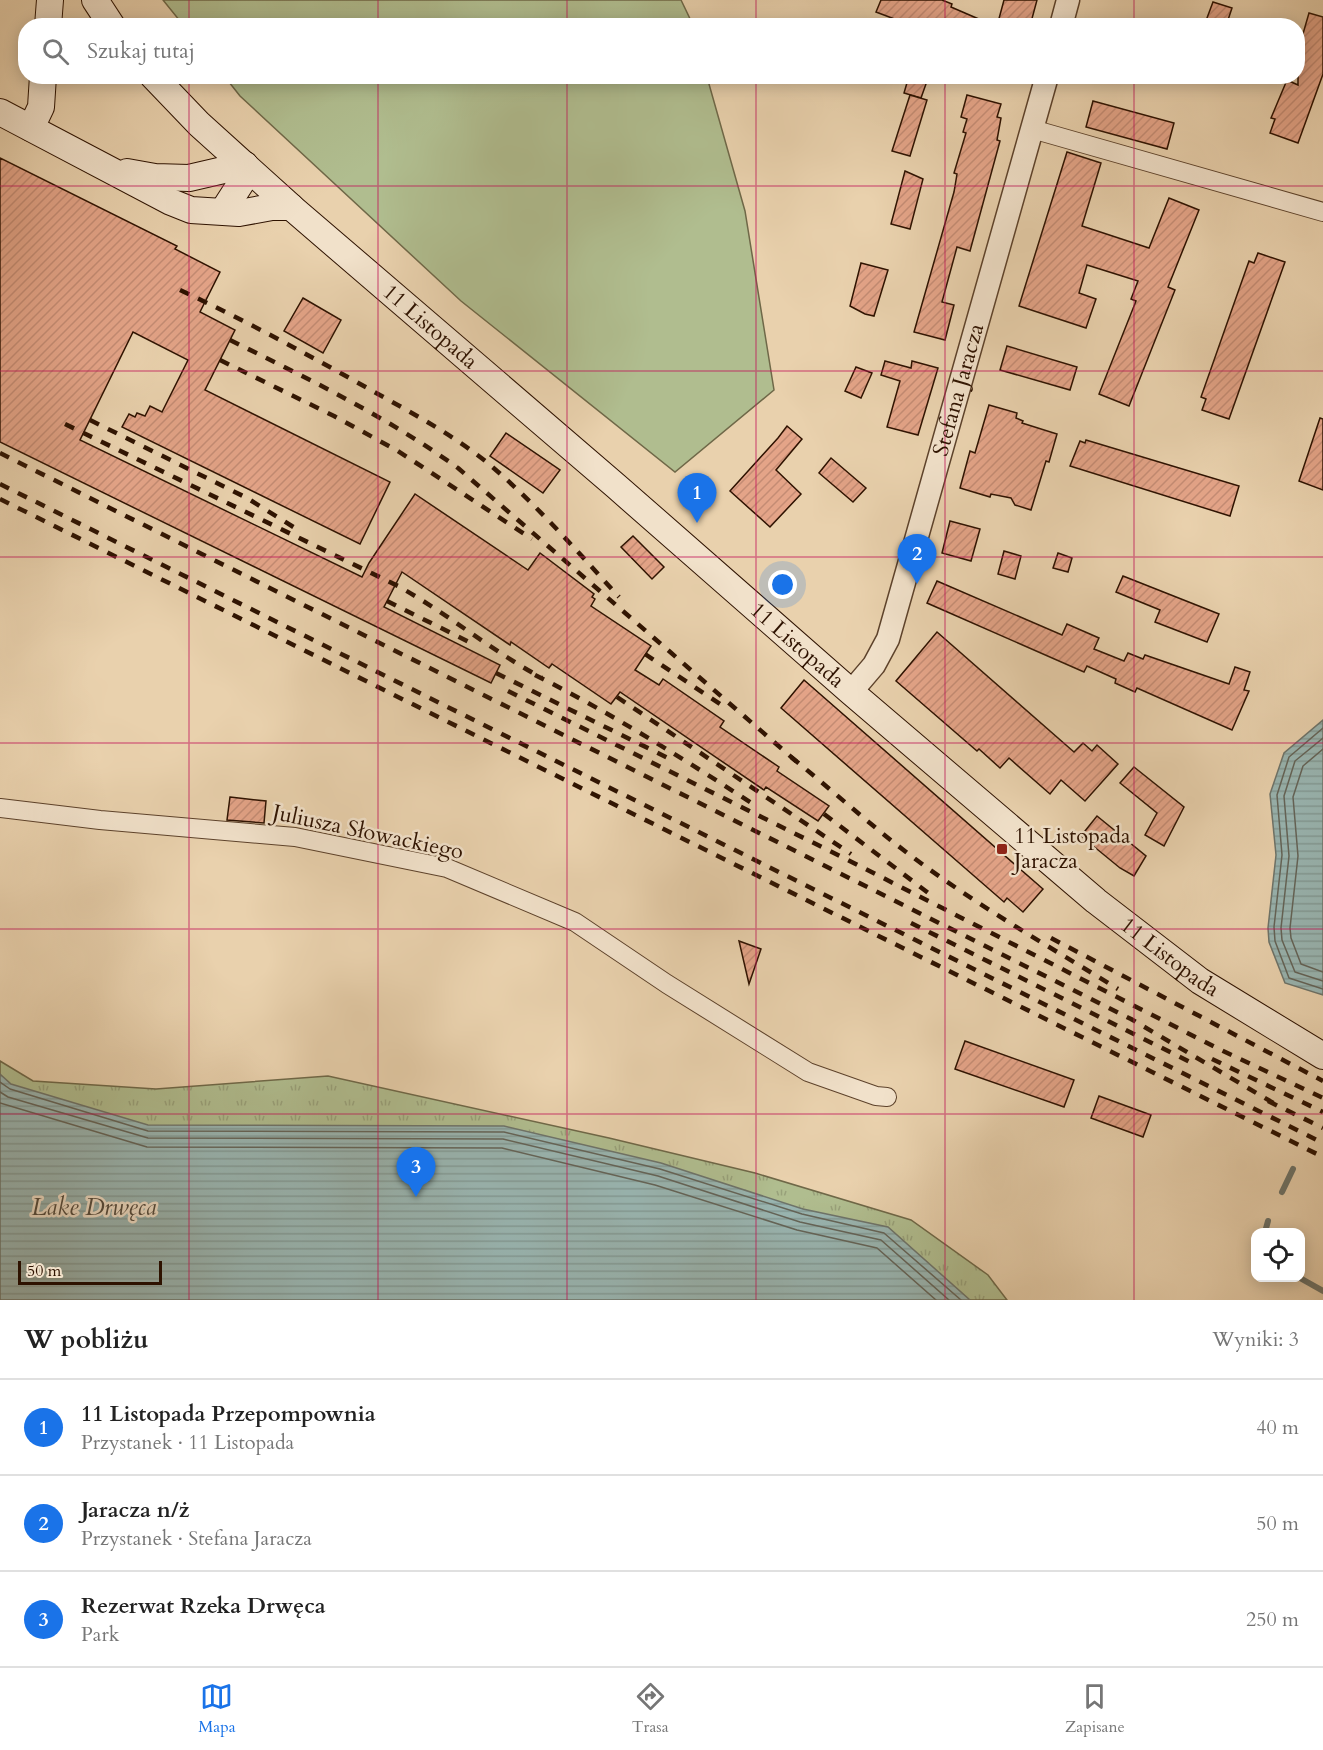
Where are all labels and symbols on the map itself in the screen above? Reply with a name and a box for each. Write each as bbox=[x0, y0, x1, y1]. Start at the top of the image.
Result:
street label: 11 Listopada bbox=[376, 277, 485, 376]
street label: Stefana Jaracza bbox=[925, 320, 991, 459]
pin: 1 bbox=[678, 474, 716, 523]
pin: 2 bbox=[898, 534, 936, 584]
your location bbox=[768, 570, 797, 599]
street label: 11 Listopada bbox=[744, 595, 852, 695]
street label: Juliusza Słowackiego bbox=[267, 796, 466, 867]
place label: 11 Listopada Jaracza bbox=[1011, 821, 1131, 876]
marker: 11 Listopada Jaracza bbox=[995, 842, 1009, 856]
street label: 11 Listopada bbox=[1114, 910, 1225, 1004]
pin: 3 bbox=[396, 1148, 436, 1197]
water label: Lake Drwęca bbox=[31, 1191, 157, 1224]
scale bar bbox=[18, 1258, 162, 1286]

